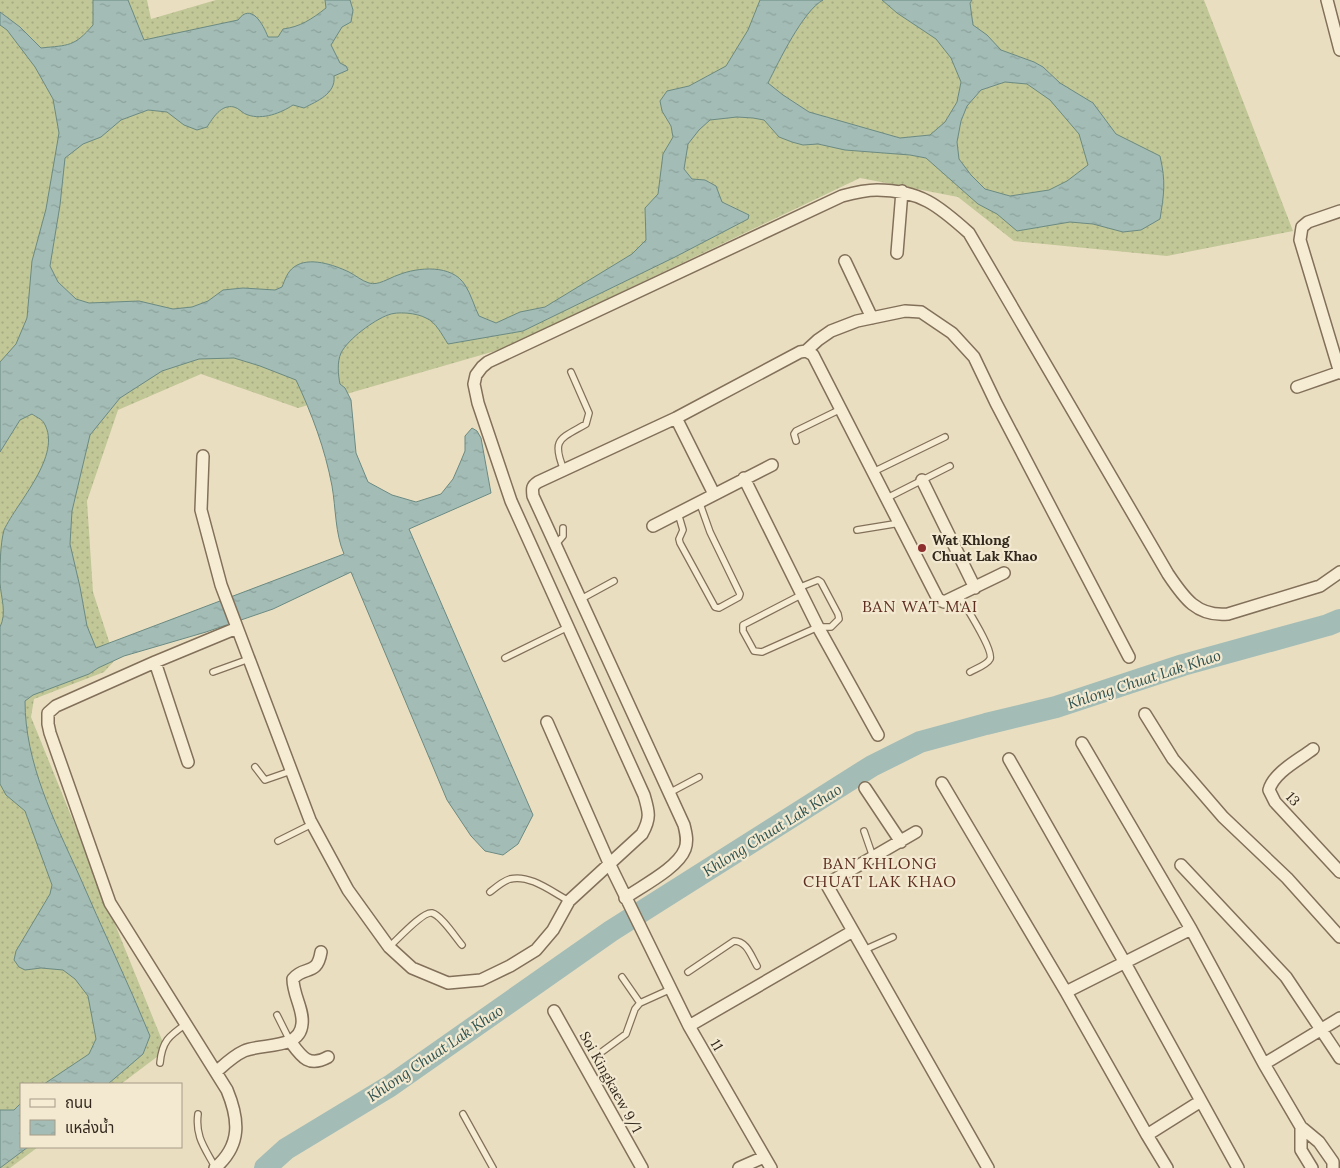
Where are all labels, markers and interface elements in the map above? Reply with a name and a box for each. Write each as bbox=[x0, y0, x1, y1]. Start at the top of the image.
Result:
place label: Wat Khlong Chuat Lak Khao bbox=[932, 531, 1037, 565]
marker: Wat Khlong Chuat Lak Khao bbox=[916, 542, 928, 554]
district label: BAN WAT MAI bbox=[862, 596, 978, 616]
water label: Khlong Chuat Lak Khao bbox=[1065, 645, 1223, 713]
water label: Khlong Chuat Lak Khao bbox=[699, 779, 845, 881]
street label: 13 bbox=[1282, 788, 1304, 810]
district label: BAN KHLONG CHUAT LAK KHAO bbox=[803, 853, 957, 891]
water label: Khlong Chuat Lak Khao bbox=[363, 1000, 507, 1106]
street label: Soi Kingkaew 9/1 bbox=[576, 1028, 646, 1136]
street label: 11 bbox=[707, 1036, 727, 1054]
legend bbox=[20, 1083, 182, 1148]
text: ถนน bbox=[65, 1093, 92, 1112]
text: แหล่งน้ำ bbox=[65, 1117, 114, 1137]

